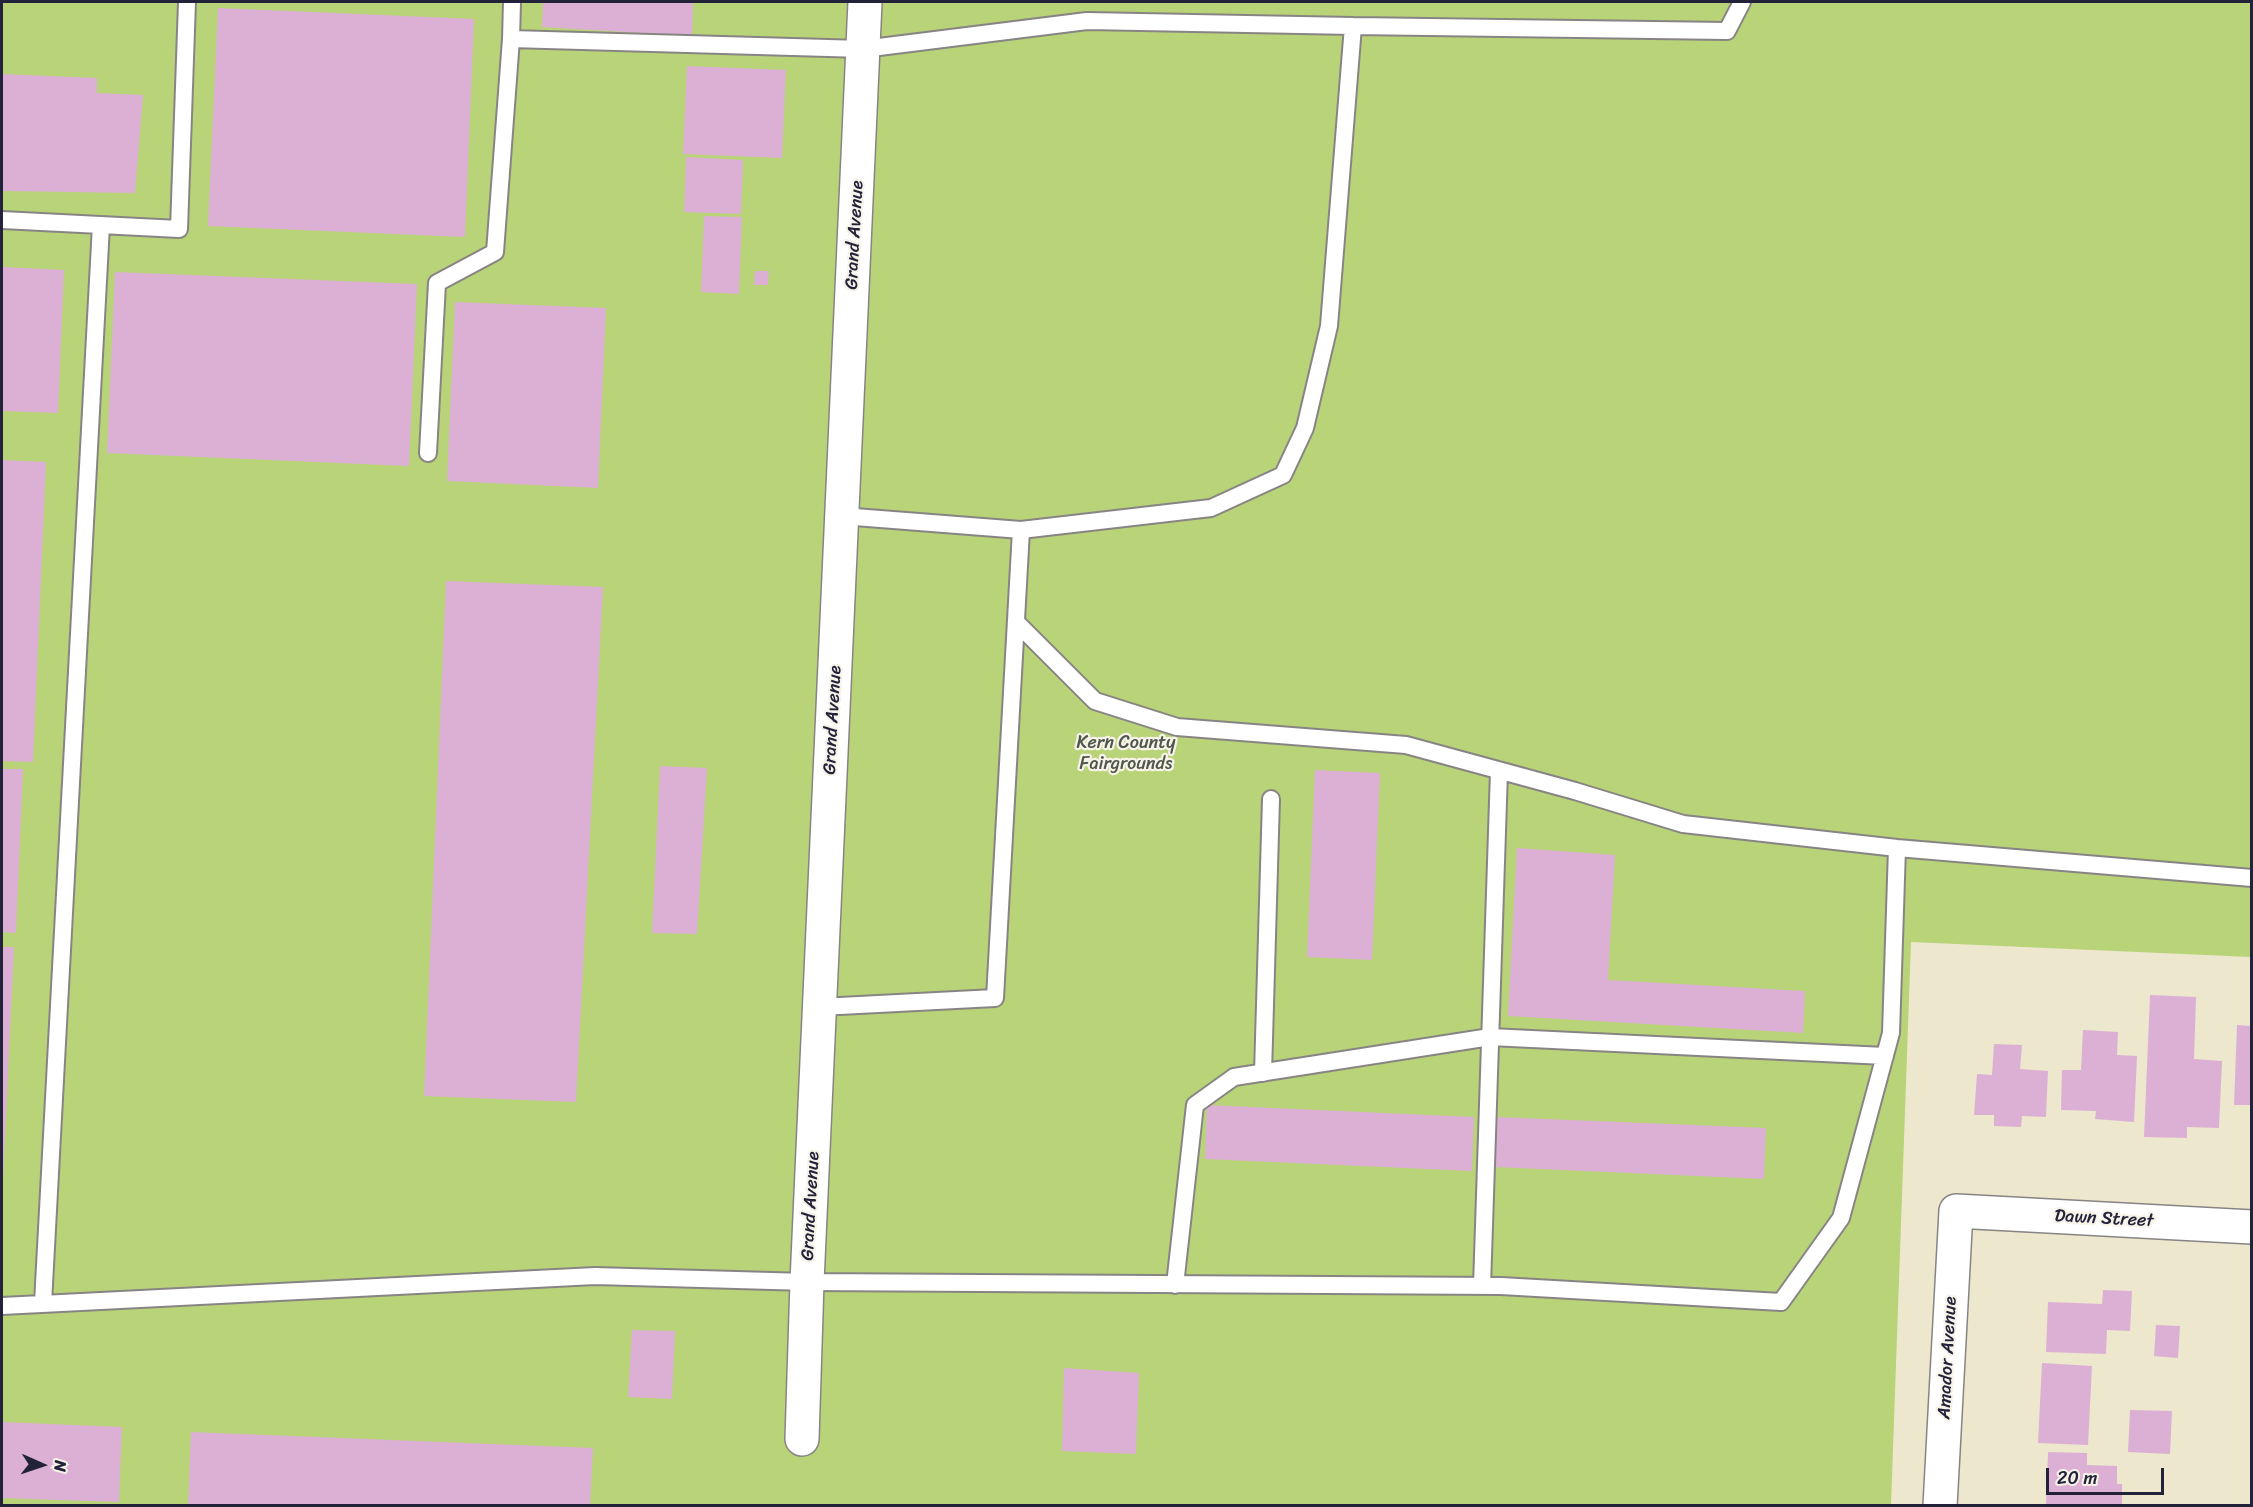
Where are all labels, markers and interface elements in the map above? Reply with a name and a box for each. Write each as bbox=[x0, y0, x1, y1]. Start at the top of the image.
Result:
street label: Grand Avenue bbox=[841, 180, 869, 290]
street label: Grand Avenue bbox=[819, 665, 847, 775]
park label: Kern County Fairgrounds bbox=[1077, 732, 1175, 774]
street label: Grand Avenue bbox=[797, 1151, 825, 1261]
street label: Dawn Street bbox=[2054, 1206, 2154, 1232]
street label: Amador Avenue bbox=[1934, 1296, 1962, 1420]
north arrow bbox=[12, 1435, 72, 1495]
scale bar bbox=[2049, 1456, 2168, 1494]
text: N bbox=[46, 1460, 75, 1472]
text: 20 m bbox=[2057, 1462, 2097, 1494]

